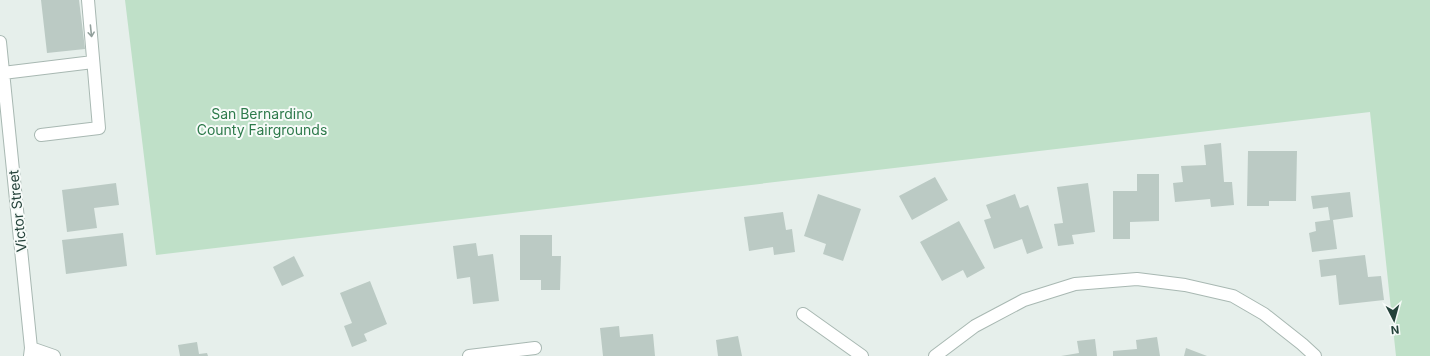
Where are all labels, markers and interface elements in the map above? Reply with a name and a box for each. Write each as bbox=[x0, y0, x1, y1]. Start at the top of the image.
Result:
one-way arrow bbox=[87, 24, 95, 37]
park label: San Bernardino County Fairgrounds bbox=[197, 105, 327, 138]
street label: Victor Street bbox=[4, 169, 30, 253]
north arrow bbox=[1374, 300, 1414, 340]
text: N bbox=[1390, 323, 1400, 337]

